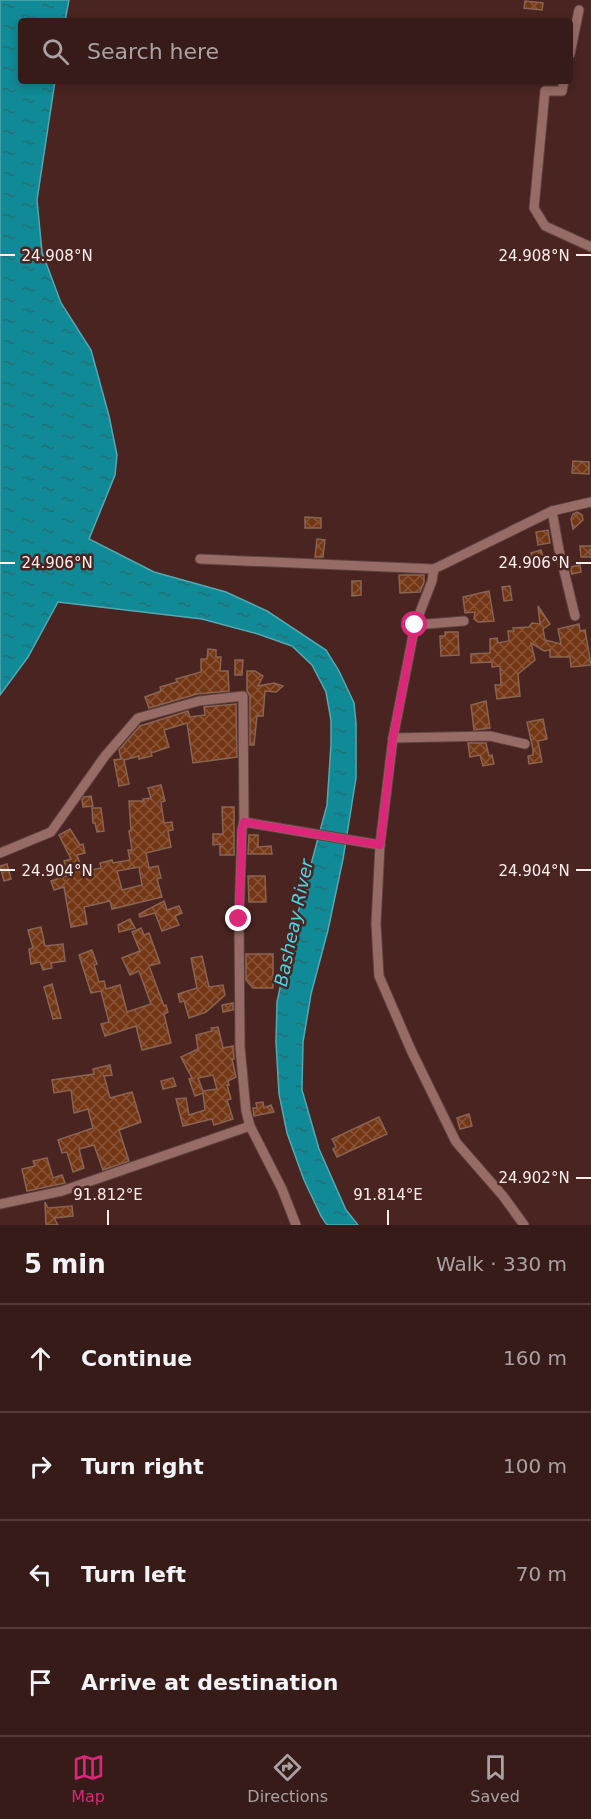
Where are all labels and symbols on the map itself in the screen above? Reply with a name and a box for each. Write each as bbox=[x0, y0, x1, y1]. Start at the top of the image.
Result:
text: 24.908°N bbox=[21, 247, 93, 265]
text: 24.908°N bbox=[498, 247, 570, 265]
text: 24.906°N bbox=[21, 554, 93, 572]
text: 24.906°N bbox=[498, 554, 570, 572]
route start bbox=[401, 611, 427, 637]
water label: Basheay River bbox=[270, 856, 318, 988]
text: 24.904°N bbox=[21, 862, 93, 880]
text: 24.904°N bbox=[498, 862, 570, 880]
route end bbox=[225, 905, 251, 931]
text: 24.902°N bbox=[498, 1169, 570, 1187]
text: 91.812°E bbox=[73, 1186, 143, 1204]
text: 91.814°E bbox=[353, 1186, 423, 1204]

